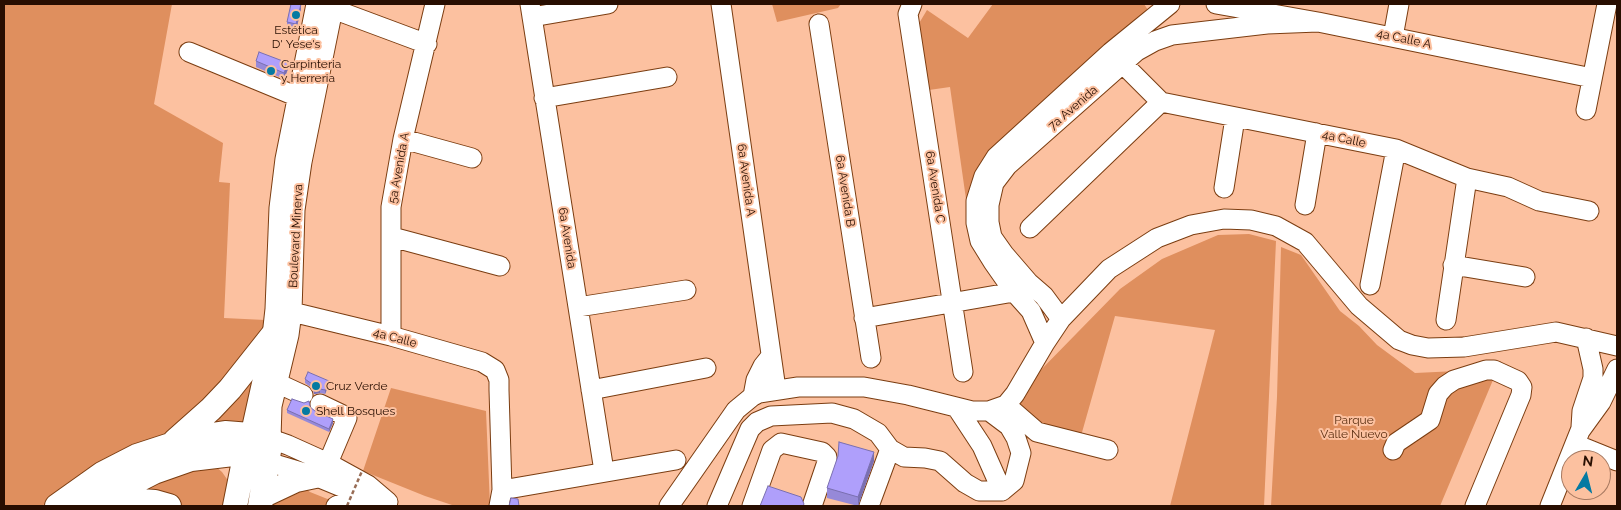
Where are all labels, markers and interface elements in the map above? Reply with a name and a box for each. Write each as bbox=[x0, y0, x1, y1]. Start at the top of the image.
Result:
marker: Estética D' Yese's bbox=[290, 9, 302, 21]
place label: Estética D' Yese's bbox=[272, 23, 320, 51]
street label: 4a Calle A bbox=[1375, 26, 1433, 52]
place label: Carpinteria y Herreria bbox=[281, 57, 341, 85]
marker: Carpinteria y Herreria bbox=[265, 65, 277, 77]
street label: 7a Avenida bbox=[1045, 83, 1101, 133]
street label: 4a Calle bbox=[1321, 127, 1367, 151]
street label: 5a Avenida A bbox=[386, 131, 412, 205]
street label: 6a Avenida A bbox=[734, 143, 758, 217]
street label: 6a Avenida C bbox=[922, 150, 948, 224]
street label: 6a Avenida B bbox=[832, 154, 858, 228]
street label: Boulevard Minerva bbox=[286, 184, 306, 288]
street label: 6a Avenida bbox=[555, 207, 579, 269]
street label: 4a Calle bbox=[372, 325, 418, 351]
place label: Cruz Verde bbox=[326, 379, 387, 393]
marker: Cruz Verde bbox=[310, 380, 322, 392]
place label: Shell Bosques bbox=[316, 404, 395, 418]
marker: Shell Bosques bbox=[300, 405, 312, 417]
park label: Parque Valle Nuevo bbox=[1320, 413, 1388, 441]
north arrow bbox=[1561, 450, 1611, 500]
text: N bbox=[1582, 452, 1594, 470]

